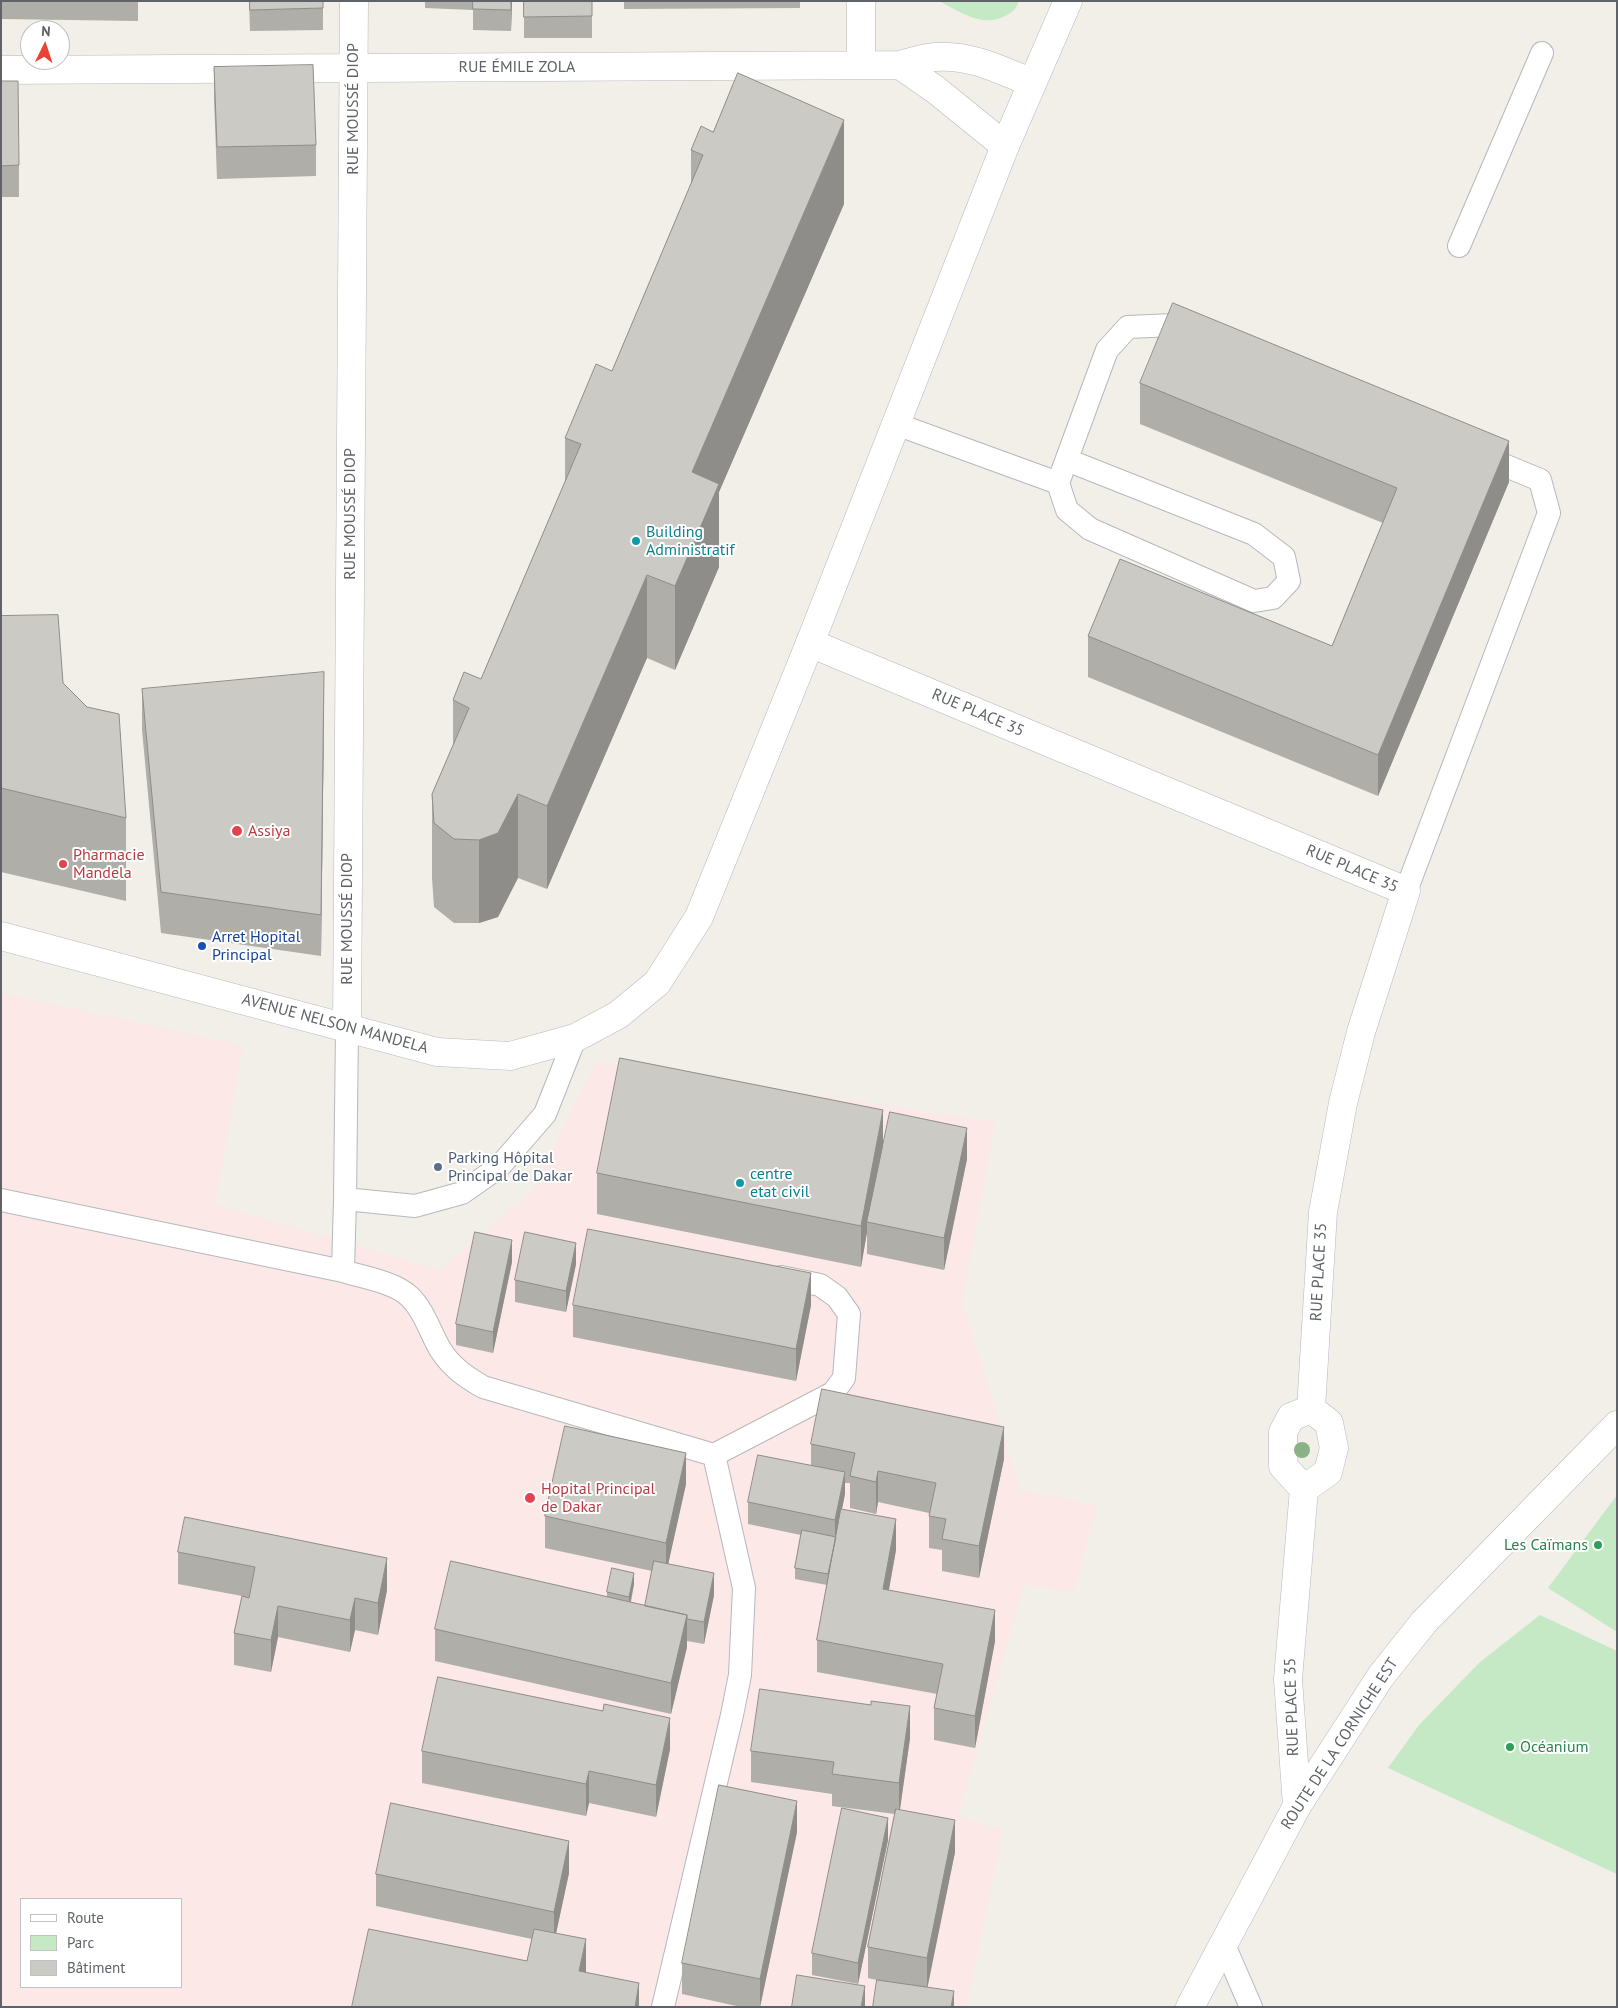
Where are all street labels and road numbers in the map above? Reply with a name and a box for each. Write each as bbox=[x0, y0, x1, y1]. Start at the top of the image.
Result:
street label: RUE MOUSSÉ DIOP bbox=[343, 43, 363, 175]
street label: RUE ÉMILE ZOLA bbox=[459, 57, 575, 77]
street label: RUE MOUSSÉ DIOP bbox=[340, 448, 360, 580]
street label: RUE PLACE 35 bbox=[929, 685, 1027, 741]
street label: RUE PLACE 35 bbox=[1303, 841, 1401, 897]
street label: RUE MOUSSÉ DIOP bbox=[337, 853, 357, 985]
street label: AVENUE NELSON MANDELA bbox=[240, 990, 430, 1058]
street label: RUE PLACE 35 bbox=[1307, 1222, 1331, 1322]
street label: ROUTE DE LA CORNICHE EST bbox=[1277, 1655, 1403, 1833]
street label: RUE PLACE 35 bbox=[1281, 1657, 1303, 1757]

